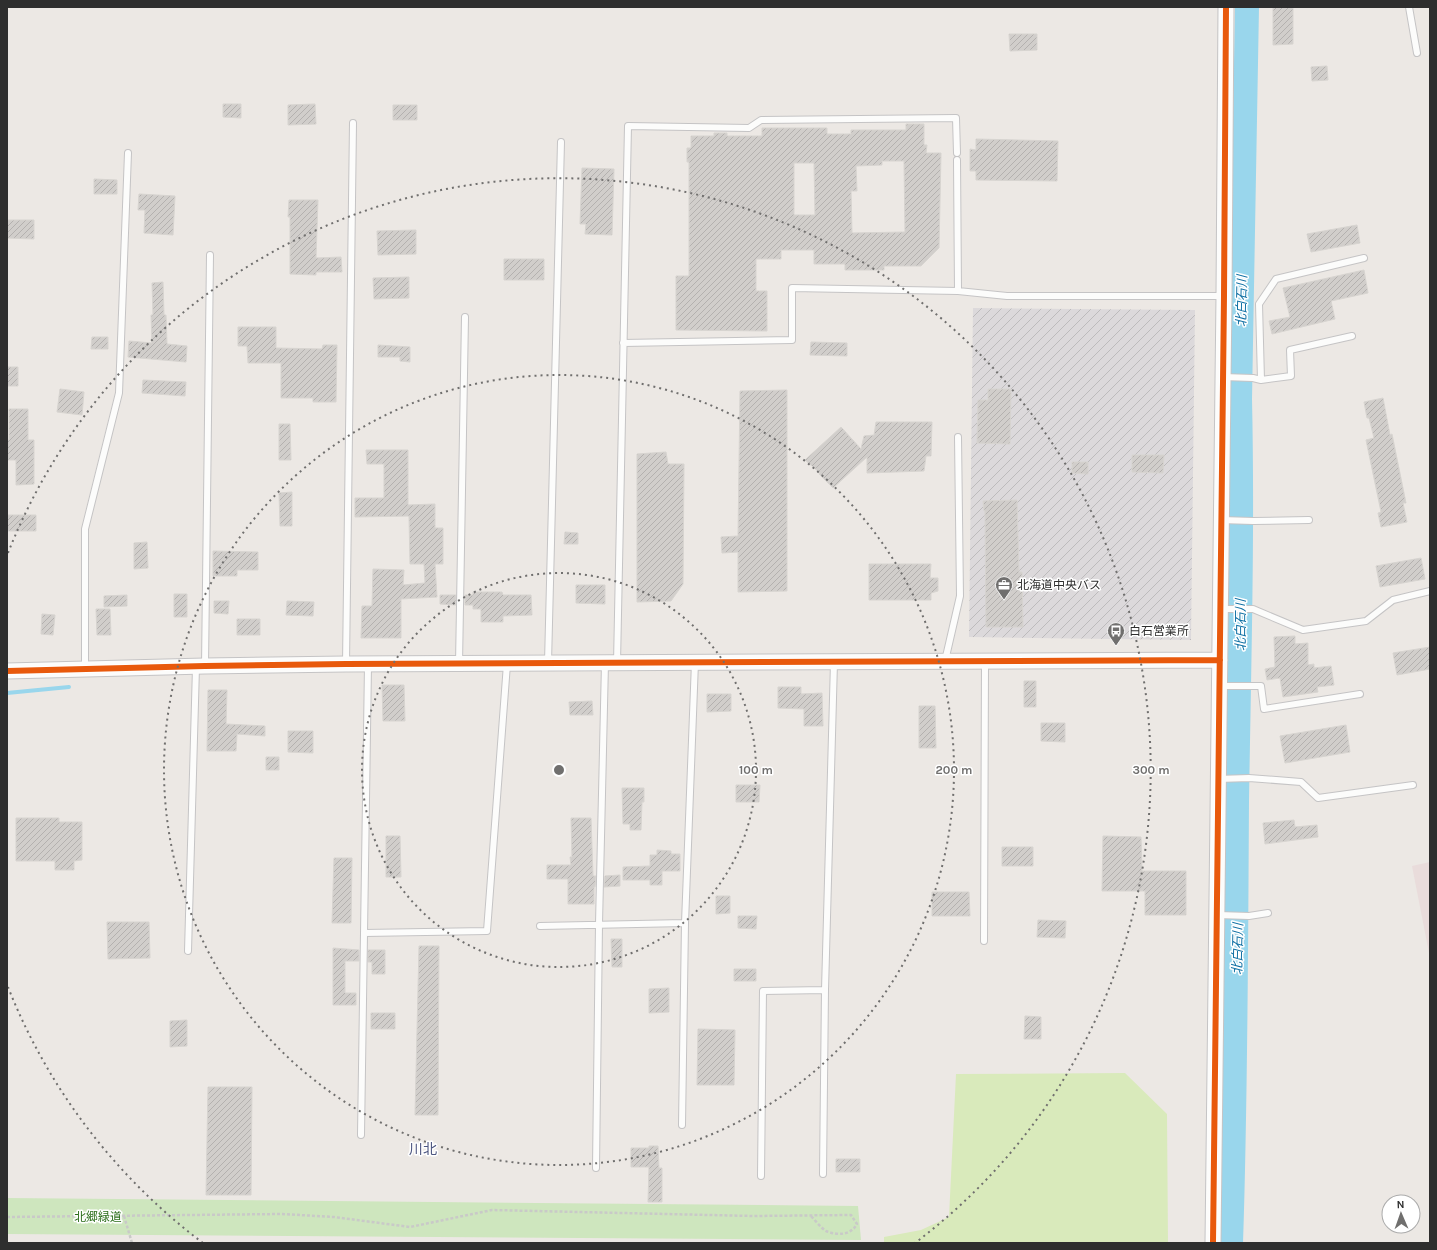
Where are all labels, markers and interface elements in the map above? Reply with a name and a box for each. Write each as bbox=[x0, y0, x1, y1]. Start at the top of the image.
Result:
water label: 北白石川 bbox=[1234, 273, 1249, 327]
office icon: 北海道中央バス bbox=[994, 575, 1014, 600]
place label: 北海道中央バス bbox=[1017, 578, 1101, 592]
water label: 北白石川 bbox=[1233, 597, 1248, 651]
bus stop icon: 白石営業所 bbox=[1106, 621, 1126, 646]
place label: 白石営業所 bbox=[1129, 624, 1189, 638]
centre of rings bbox=[552, 763, 566, 777]
text: 100 m bbox=[739, 763, 773, 777]
text: 200 m bbox=[936, 763, 972, 777]
text: 300 m bbox=[1132, 763, 1170, 777]
water label: 北白石川 bbox=[1230, 921, 1245, 975]
district label: 川北 bbox=[409, 1141, 437, 1158]
north arrow bbox=[1381, 1194, 1421, 1234]
text: N bbox=[1396, 1198, 1405, 1211]
park label: 北郷緑道 bbox=[74, 1210, 122, 1224]

